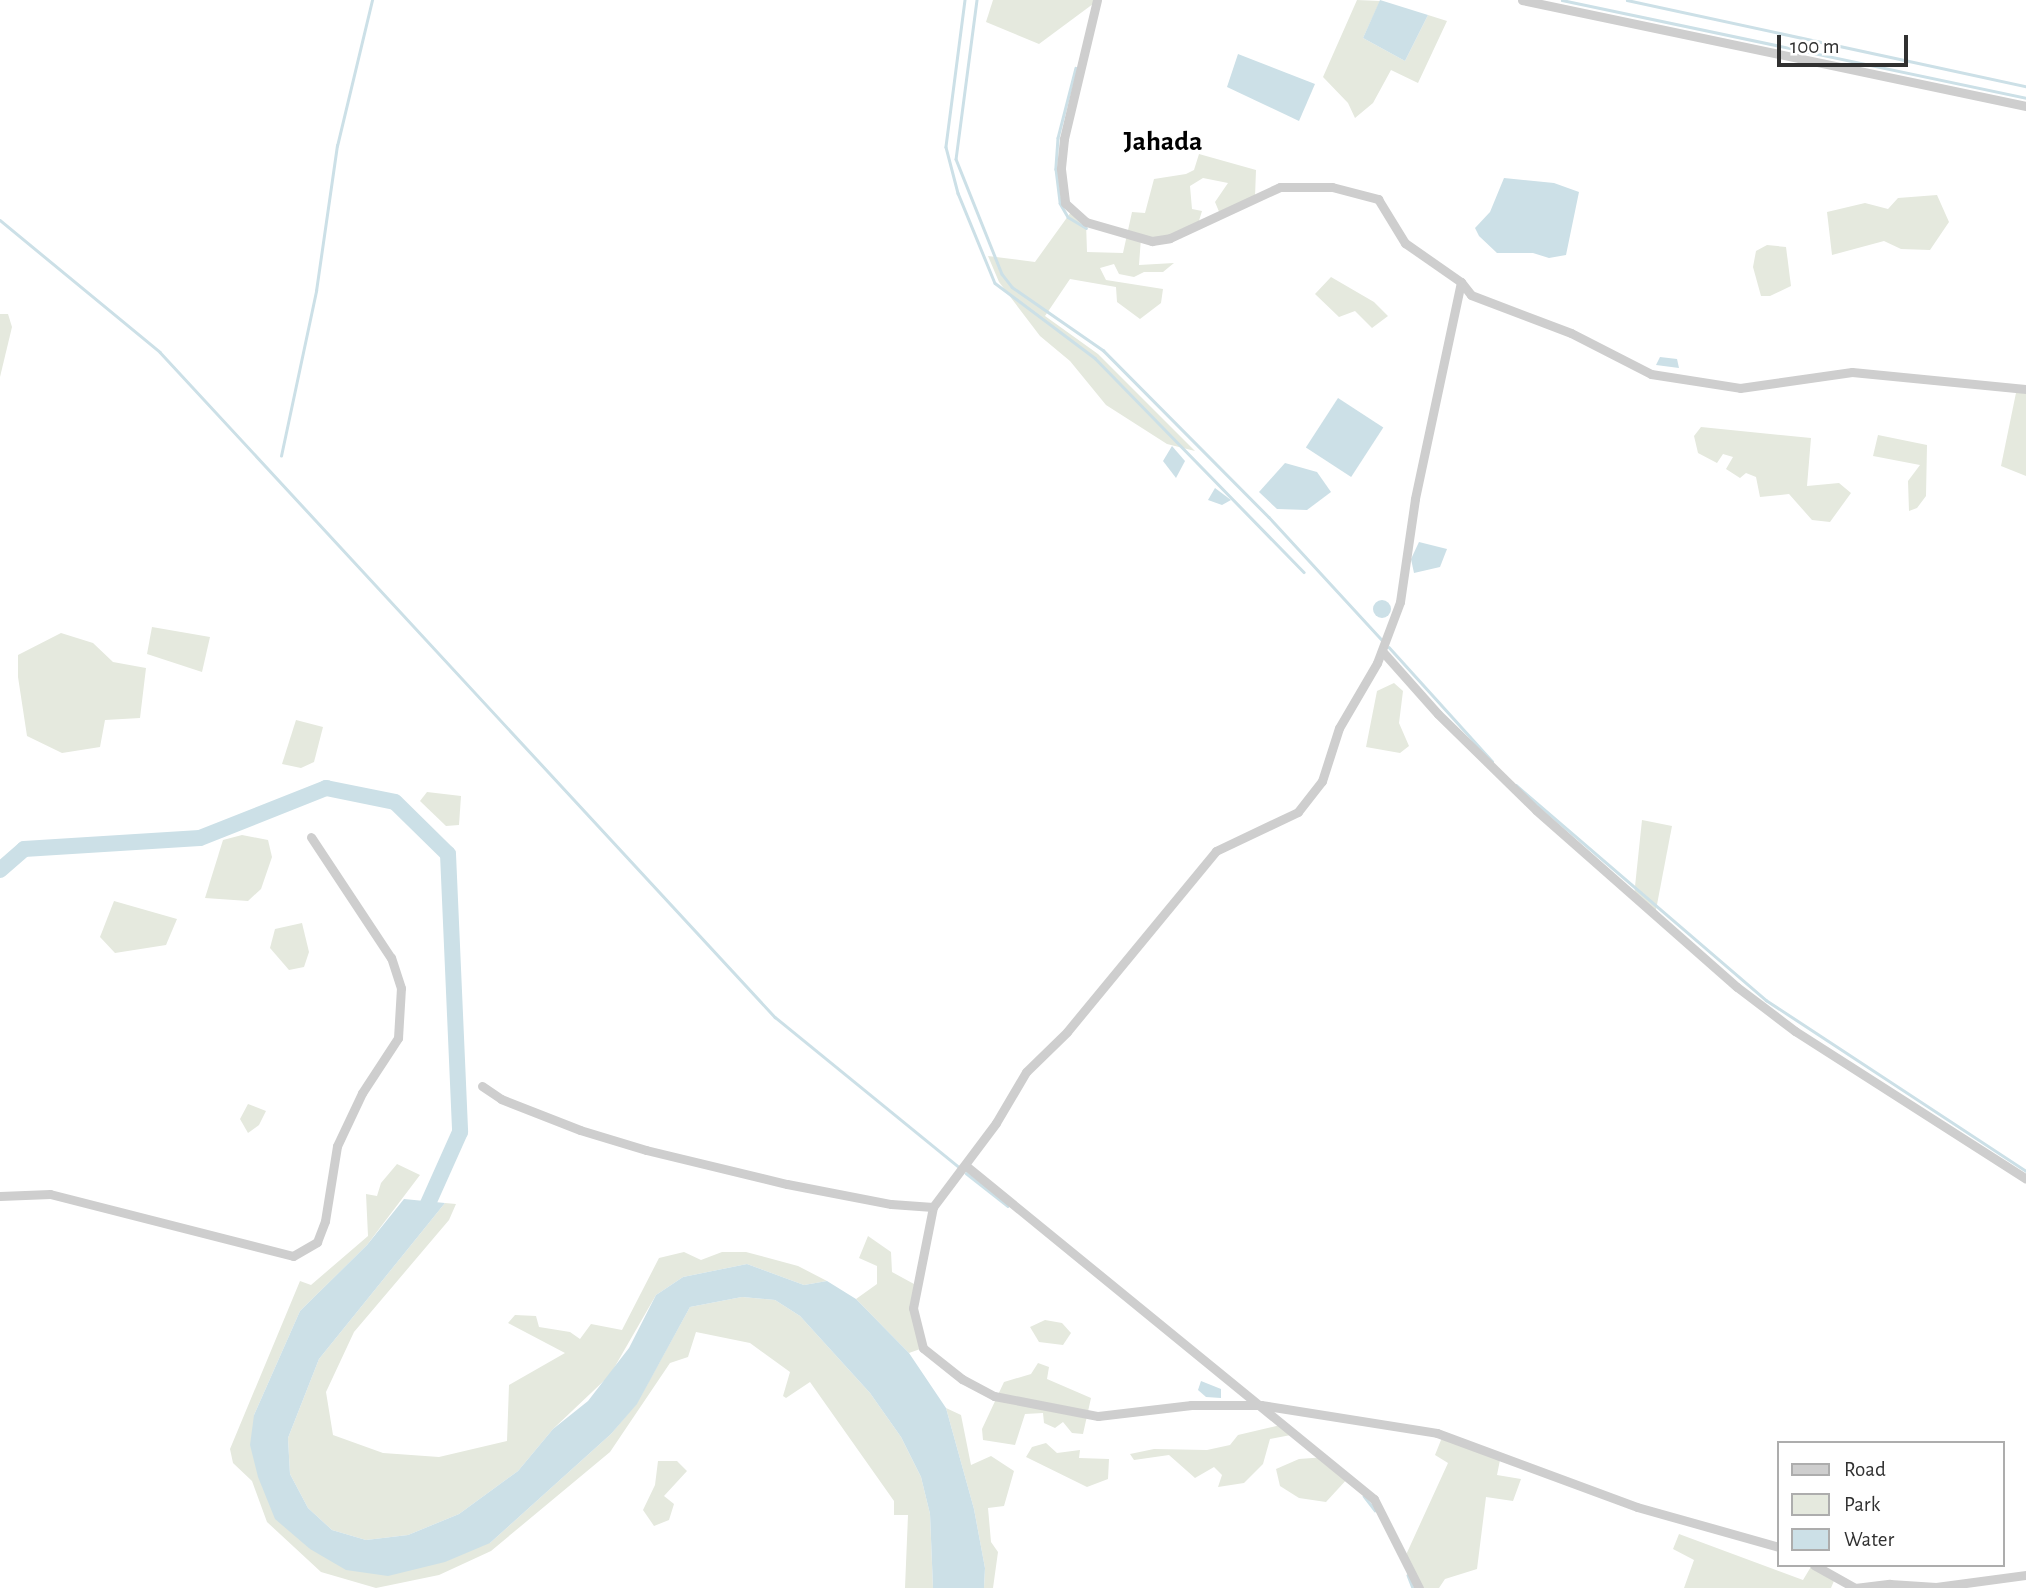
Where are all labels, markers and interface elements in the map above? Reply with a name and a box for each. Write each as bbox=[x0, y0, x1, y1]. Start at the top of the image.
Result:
scale bar bbox=[1781, 21, 1912, 65]
text: 100 m bbox=[1790, 36, 1840, 57]
district label: Jahada bbox=[1124, 125, 1202, 159]
legend bbox=[1778, 1441, 2005, 1567]
text: Road bbox=[1844, 1459, 1886, 1480]
text: Park bbox=[1844, 1494, 1880, 1515]
text: Water bbox=[1844, 1529, 1894, 1550]

